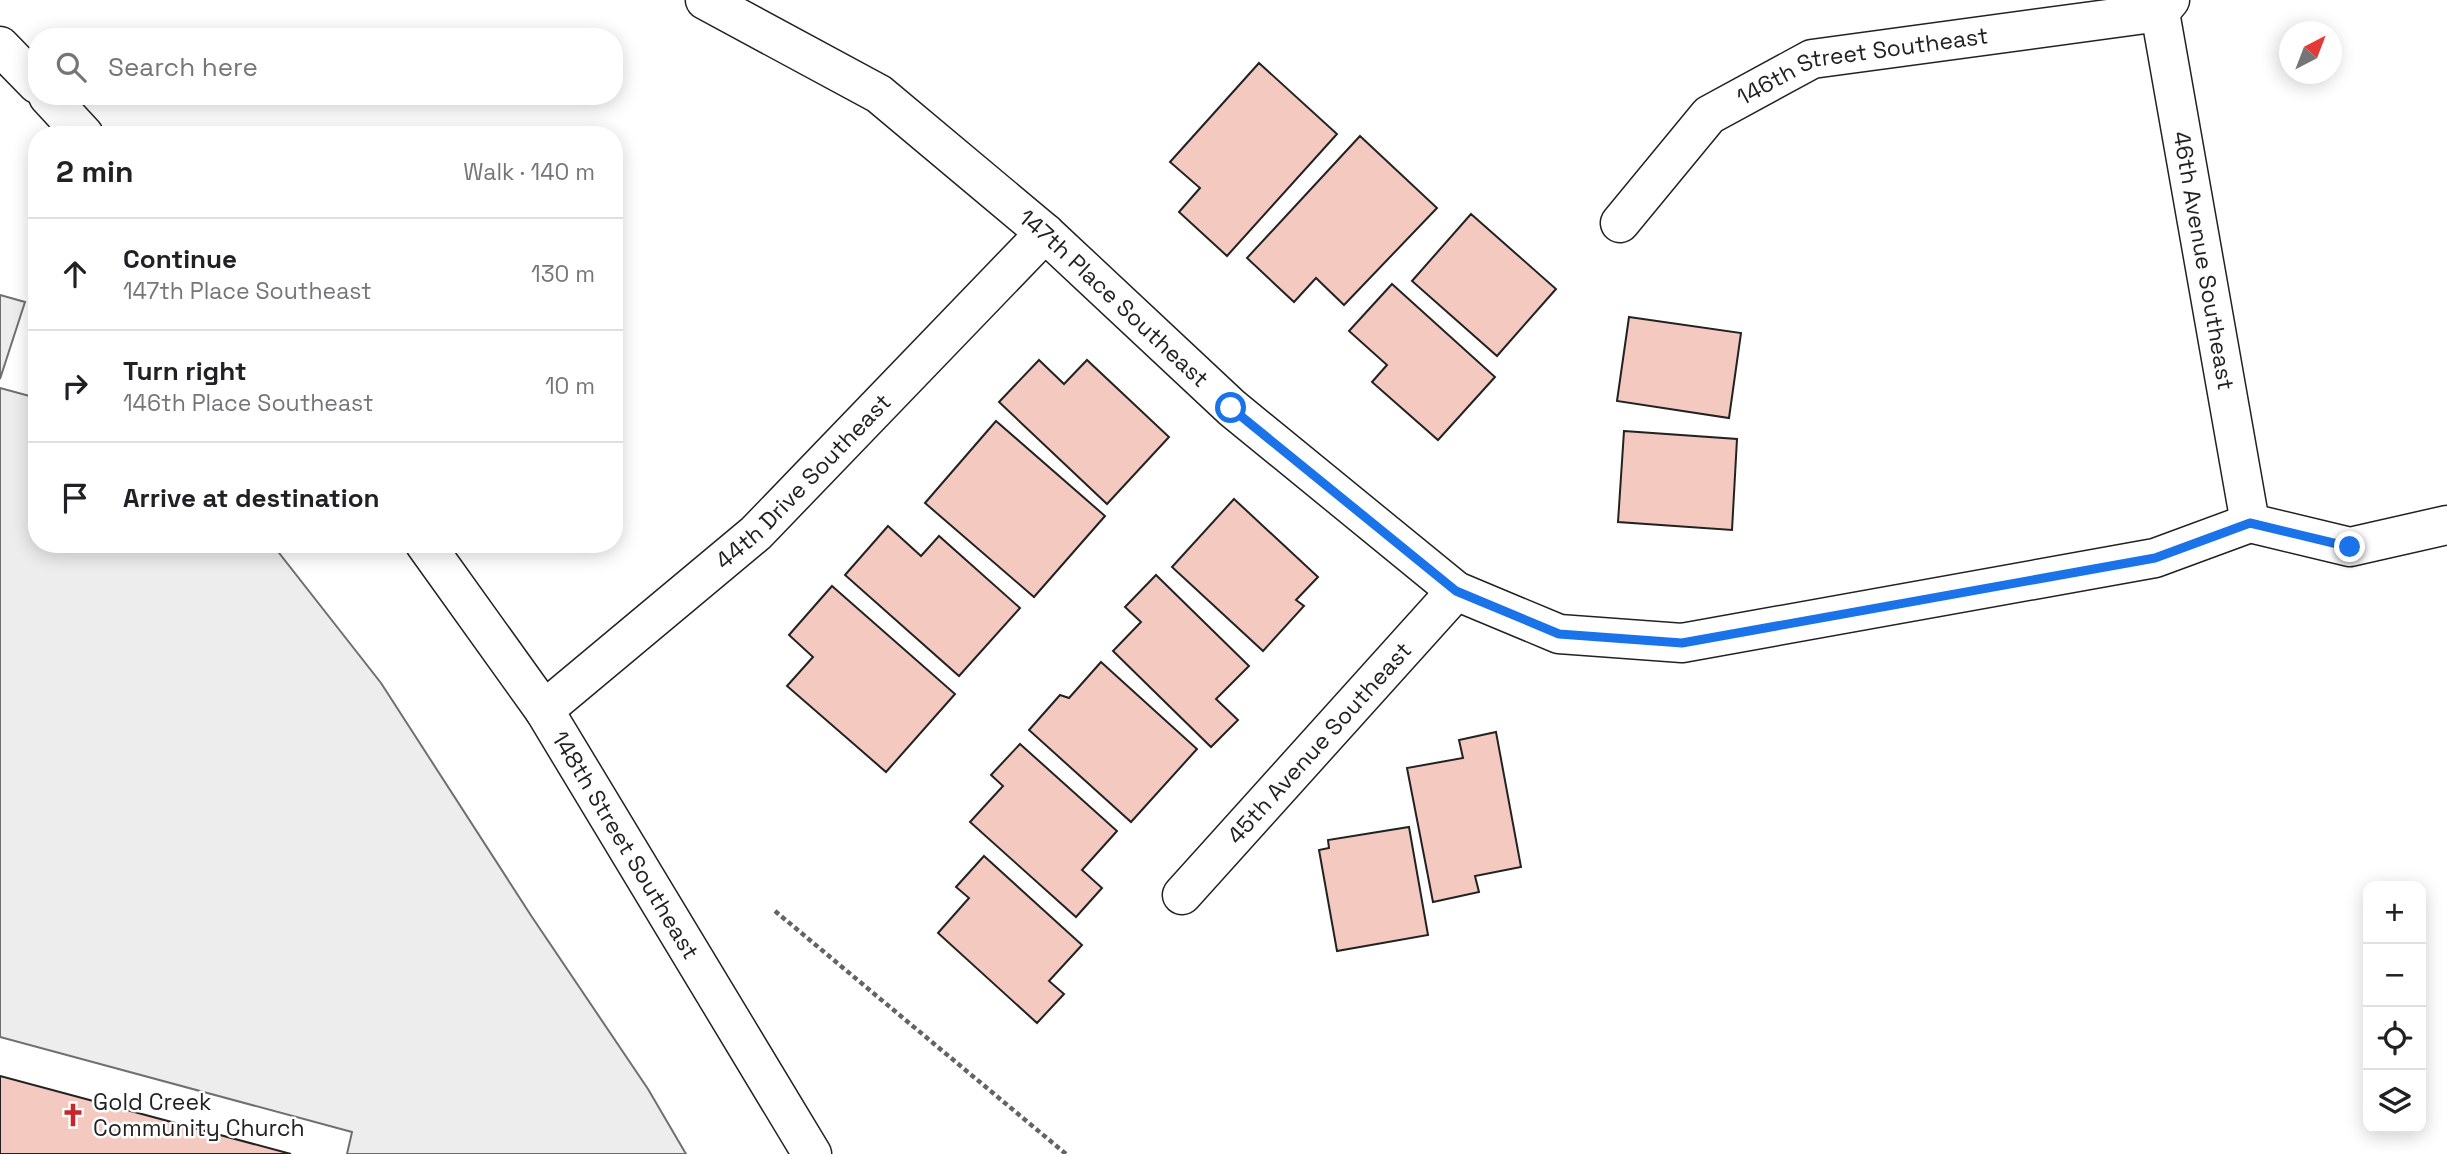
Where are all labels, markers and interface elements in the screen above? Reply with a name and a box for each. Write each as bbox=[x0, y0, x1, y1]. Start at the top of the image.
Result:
street label: 146th Street Southeast bbox=[1731, 20, 1990, 112]
north arrow bbox=[2279, 21, 2342, 84]
search box bbox=[28, 28, 623, 105]
icon: search bbox=[52, 48, 90, 86]
text: Search here bbox=[108, 50, 258, 84]
street label: 46th Avenue Southeast bbox=[2166, 129, 2241, 392]
text: 2 min bbox=[56, 152, 134, 191]
text: Walk · 140 m bbox=[463, 157, 595, 187]
street label: 147th Place Southeast bbox=[1013, 202, 1215, 394]
text: Continue bbox=[123, 242, 237, 276]
icon: ahead bbox=[56, 255, 94, 293]
text: 130 m bbox=[531, 259, 595, 289]
text: 147th Place Southeast bbox=[123, 276, 372, 306]
text: Turn right bbox=[123, 354, 247, 388]
icon: right bbox=[56, 367, 94, 405]
text: 10 m bbox=[545, 371, 595, 401]
street label: 44th Drive Southeast bbox=[709, 387, 897, 576]
text: 146th Place Southeast bbox=[123, 388, 374, 418]
route start bbox=[1215, 392, 1246, 423]
icon: arrive bbox=[56, 479, 94, 517]
text: Arrive at destination bbox=[123, 481, 380, 515]
route end bbox=[2334, 531, 2365, 562]
street label: 45th Avenue Southeast bbox=[1220, 635, 1418, 850]
street label: 148th Street Southeast bbox=[545, 725, 706, 965]
map controls bbox=[2363, 881, 2426, 1133]
button: + bbox=[2363, 881, 2426, 944]
button: − bbox=[2363, 944, 2426, 1007]
button: locate bbox=[2363, 1007, 2426, 1070]
button: layers bbox=[2363, 1070, 2426, 1133]
place label: Gold Creek Community Church bbox=[93, 1087, 305, 1143]
church icon: Gold Creek Community Church bbox=[59, 1101, 87, 1129]

